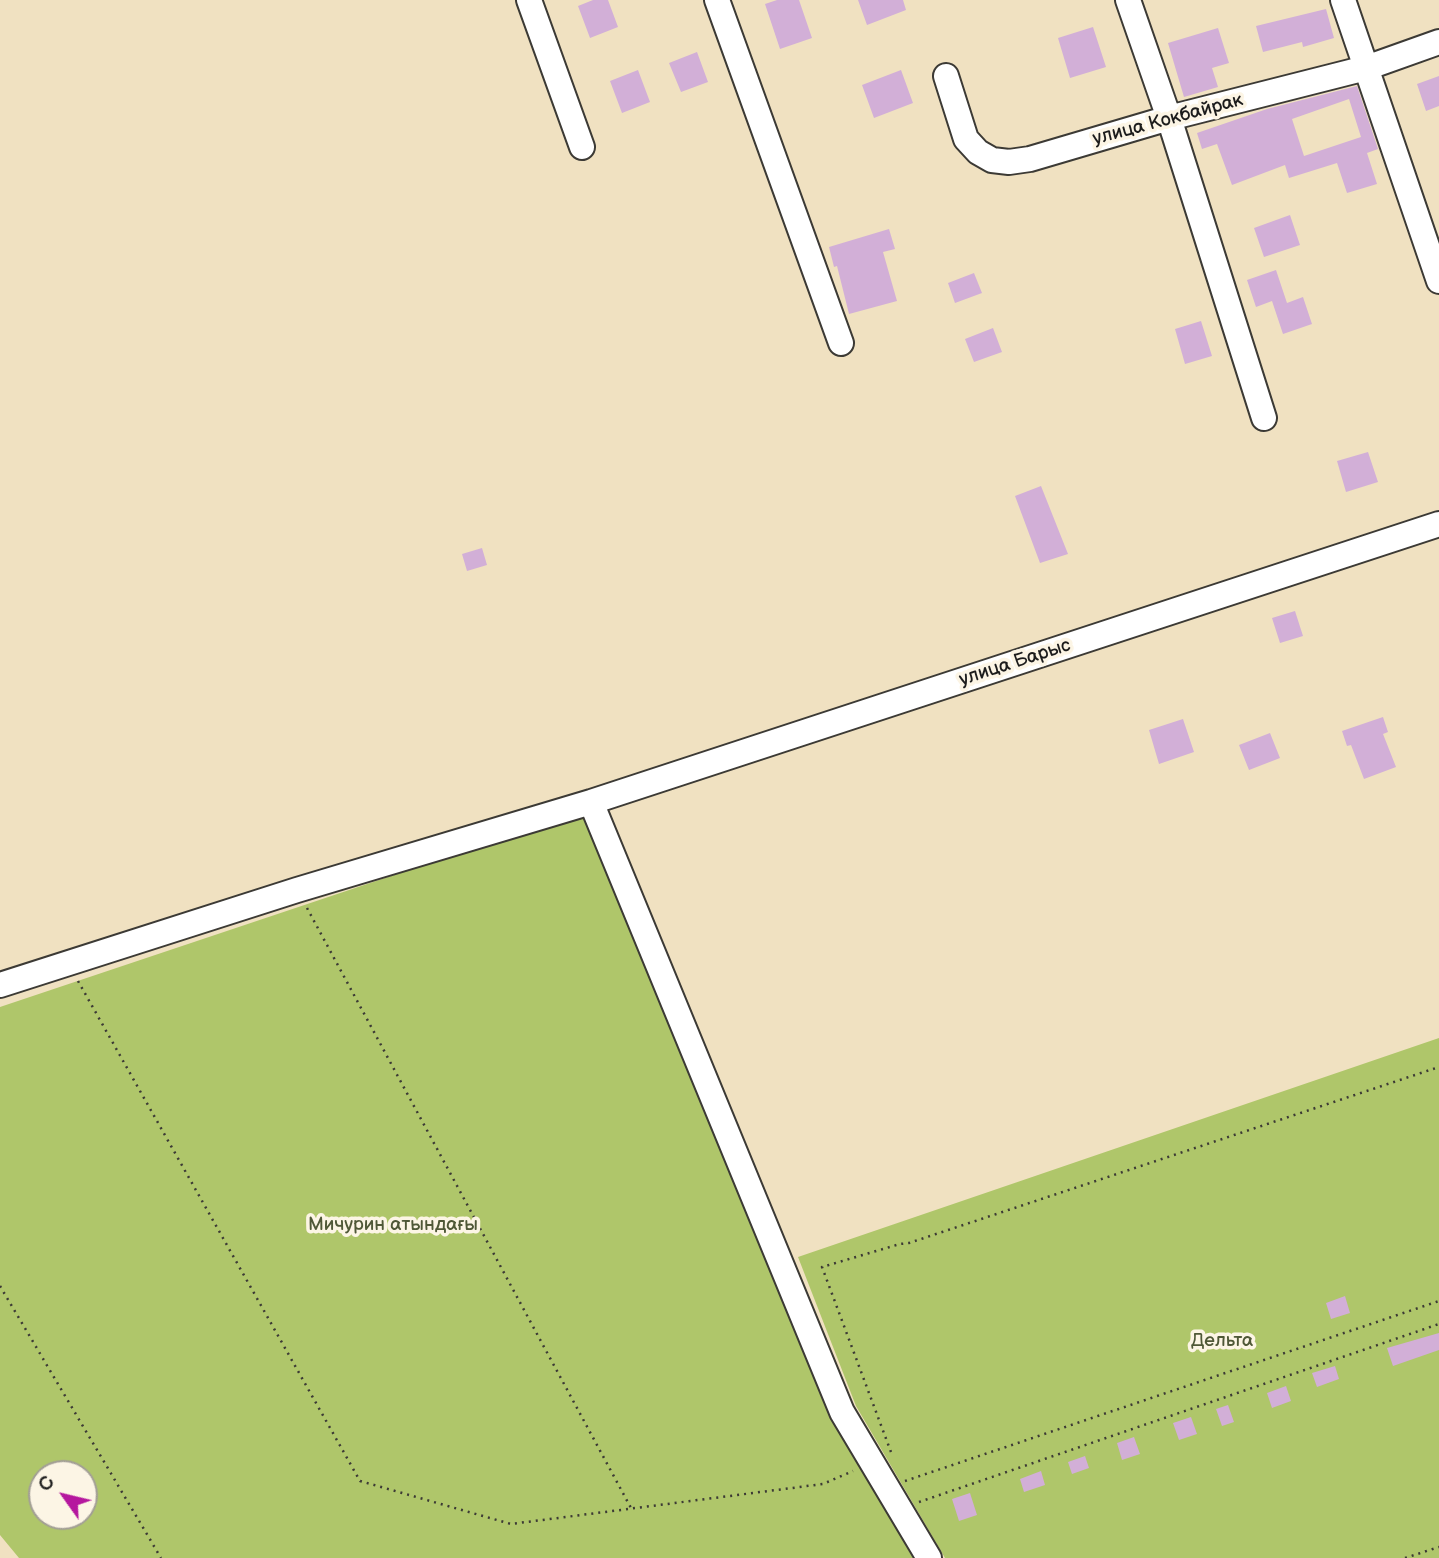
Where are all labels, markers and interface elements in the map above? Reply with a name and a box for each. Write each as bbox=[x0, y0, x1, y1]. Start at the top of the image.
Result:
street label: улица Кокбайрак bbox=[1090, 89, 1246, 151]
street label: улица Барыс bbox=[956, 634, 1074, 692]
park label: Мичурин атындағы bbox=[308, 1214, 478, 1236]
park label: Дельта bbox=[1191, 1330, 1253, 1352]
north arrow bbox=[28, 1460, 98, 1530]
text: С bbox=[34, 1472, 60, 1496]

